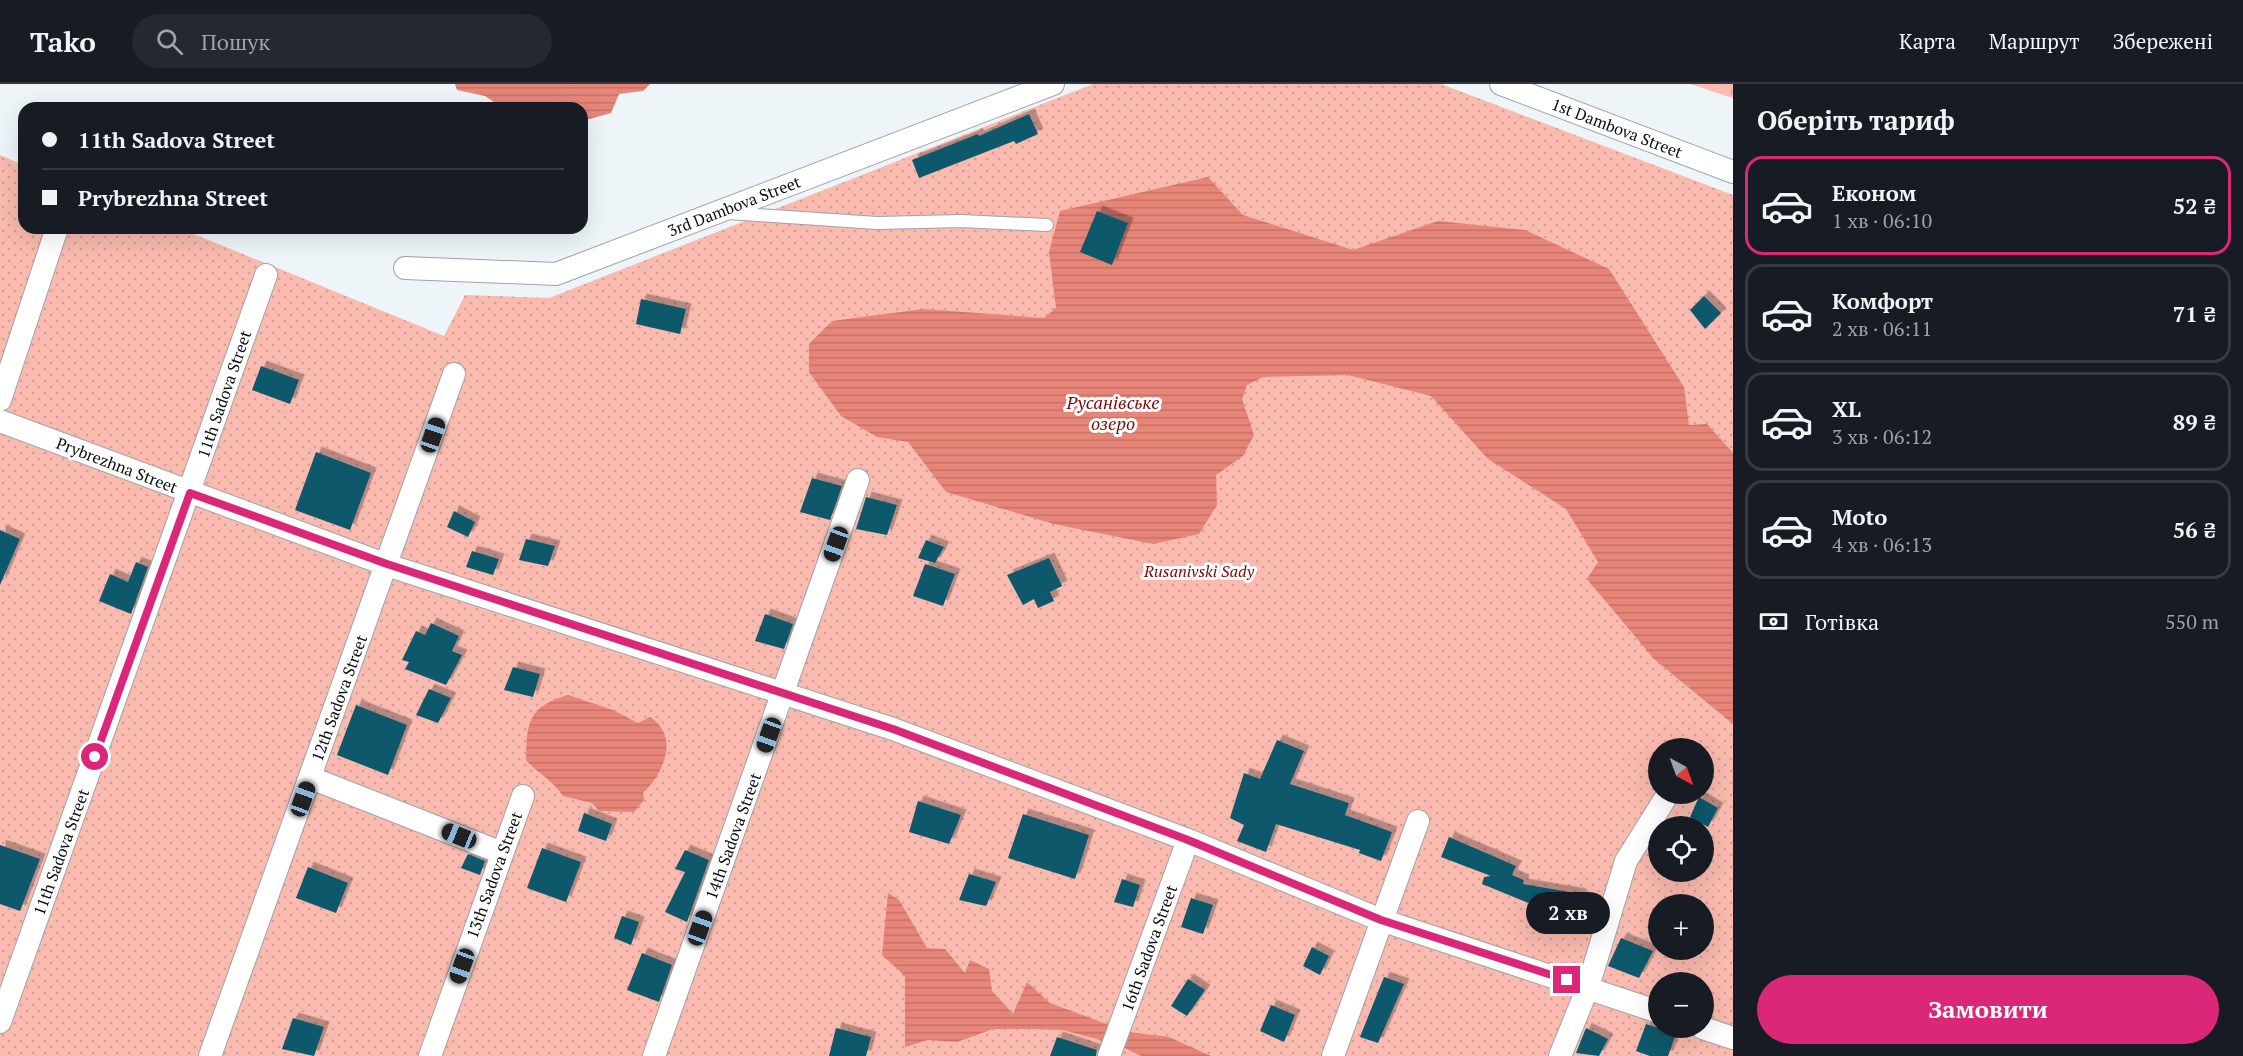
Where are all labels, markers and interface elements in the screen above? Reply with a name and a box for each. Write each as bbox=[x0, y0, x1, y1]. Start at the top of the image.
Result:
search box bbox=[132, 14, 552, 68]
text: Tako bbox=[30, 23, 96, 60]
icon: search bbox=[153, 25, 186, 58]
text: Пошук bbox=[201, 27, 270, 56]
text: Карта bbox=[1899, 27, 1956, 55]
text: Маршрут bbox=[1989, 27, 2080, 55]
text: Збережені bbox=[2113, 27, 2213, 55]
street label: 1st Dambova Street bbox=[1548, 93, 1686, 163]
text: Оберіть тариф bbox=[1757, 102, 1955, 138]
text: 11th Sadova Street bbox=[78, 125, 275, 154]
street label: 3rd Dambova Street bbox=[664, 170, 804, 241]
text: Економ bbox=[1832, 178, 1916, 207]
icon: car bbox=[1760, 179, 1814, 233]
text: Prybrezhna Street bbox=[78, 183, 268, 212]
text: 52 ₴ bbox=[2173, 191, 2216, 220]
text: 1 хв · 06:10 bbox=[1832, 207, 1932, 234]
text: Комфорт bbox=[1832, 286, 1933, 315]
icon: car bbox=[1760, 287, 1814, 341]
text: 71 ₴ bbox=[2173, 299, 2216, 328]
text: 2 хв · 06:11 bbox=[1832, 315, 1932, 342]
street label: 11th Sadova Street bbox=[192, 327, 256, 461]
water label: Русанівське озеро bbox=[1065, 390, 1160, 435]
text: XL bbox=[1832, 394, 1861, 423]
icon: car bbox=[1760, 395, 1814, 449]
text: 89 ₴ bbox=[2173, 407, 2216, 436]
car bbox=[419, 415, 447, 455]
text: 3 хв · 06:12 bbox=[1832, 423, 1932, 450]
street label: Prybrezhna Street bbox=[53, 432, 181, 498]
text: Moto bbox=[1832, 502, 1887, 531]
icon: car bbox=[1760, 503, 1814, 557]
text: 56 ₴ bbox=[2173, 515, 2216, 544]
car bbox=[821, 524, 851, 564]
text: 4 хв · 06:13 bbox=[1832, 531, 1932, 558]
park label: Rusanivski Sady bbox=[1143, 560, 1255, 582]
icon: cash bbox=[1757, 605, 1790, 638]
text: Готівка bbox=[1805, 607, 1879, 636]
text: 550 m bbox=[2165, 608, 2219, 635]
street label: 12th Sadova Street bbox=[306, 632, 372, 764]
car bbox=[754, 715, 784, 755]
north arrow bbox=[1648, 738, 1714, 804]
map controls bbox=[1648, 738, 1714, 1038]
route start bbox=[81, 743, 108, 770]
street label: 14th Sadova Street bbox=[700, 770, 766, 902]
car bbox=[288, 779, 318, 819]
street label: 11th Sadova Street bbox=[28, 786, 94, 918]
street label: 13th Sadova Street bbox=[461, 809, 527, 941]
button: locate bbox=[1648, 816, 1714, 882]
car bbox=[439, 821, 479, 851]
street label: 16th Sadova Street bbox=[1116, 882, 1182, 1014]
callout: 2 хв bbox=[1525, 893, 1609, 935]
button: + bbox=[1648, 894, 1714, 960]
text: 2 хв bbox=[1548, 899, 1588, 926]
car bbox=[685, 908, 715, 948]
car bbox=[447, 946, 477, 986]
route end bbox=[1553, 966, 1580, 993]
button: − bbox=[1648, 972, 1714, 1038]
button: Замовити bbox=[1757, 975, 2219, 1044]

